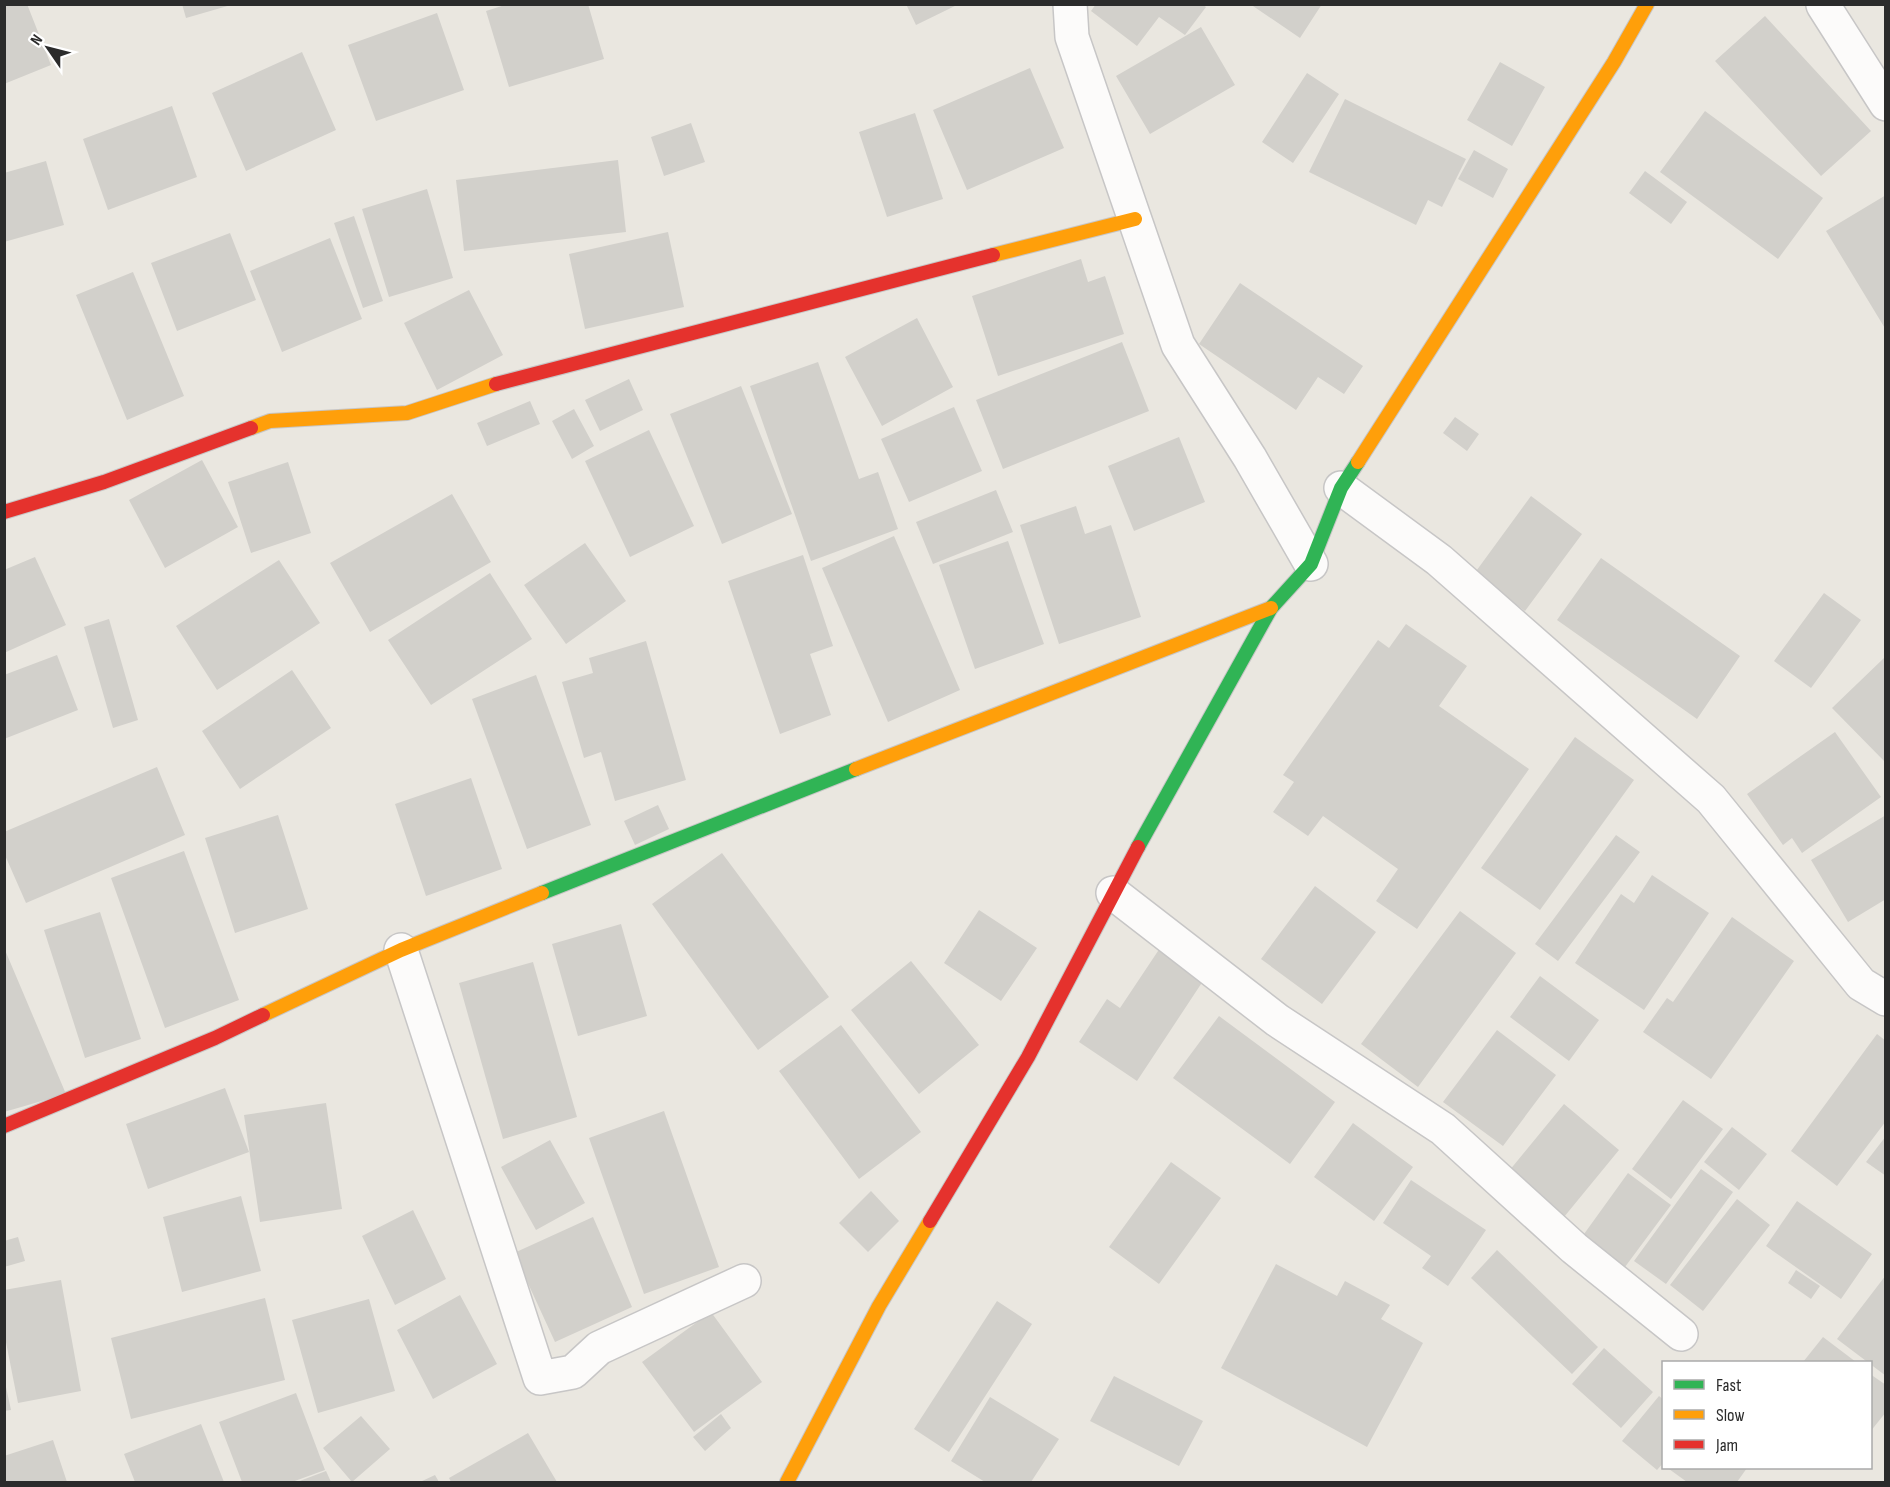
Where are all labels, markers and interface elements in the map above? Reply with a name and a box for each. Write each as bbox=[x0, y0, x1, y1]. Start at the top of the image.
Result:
north arrow bbox=[18, 18, 78, 78]
text: N bbox=[27, 31, 47, 49]
legend bbox=[1662, 1361, 1872, 1469]
text: Fast bbox=[1716, 1375, 1742, 1396]
text: Slow bbox=[1716, 1405, 1745, 1426]
text: Jam bbox=[1715, 1435, 1738, 1456]

